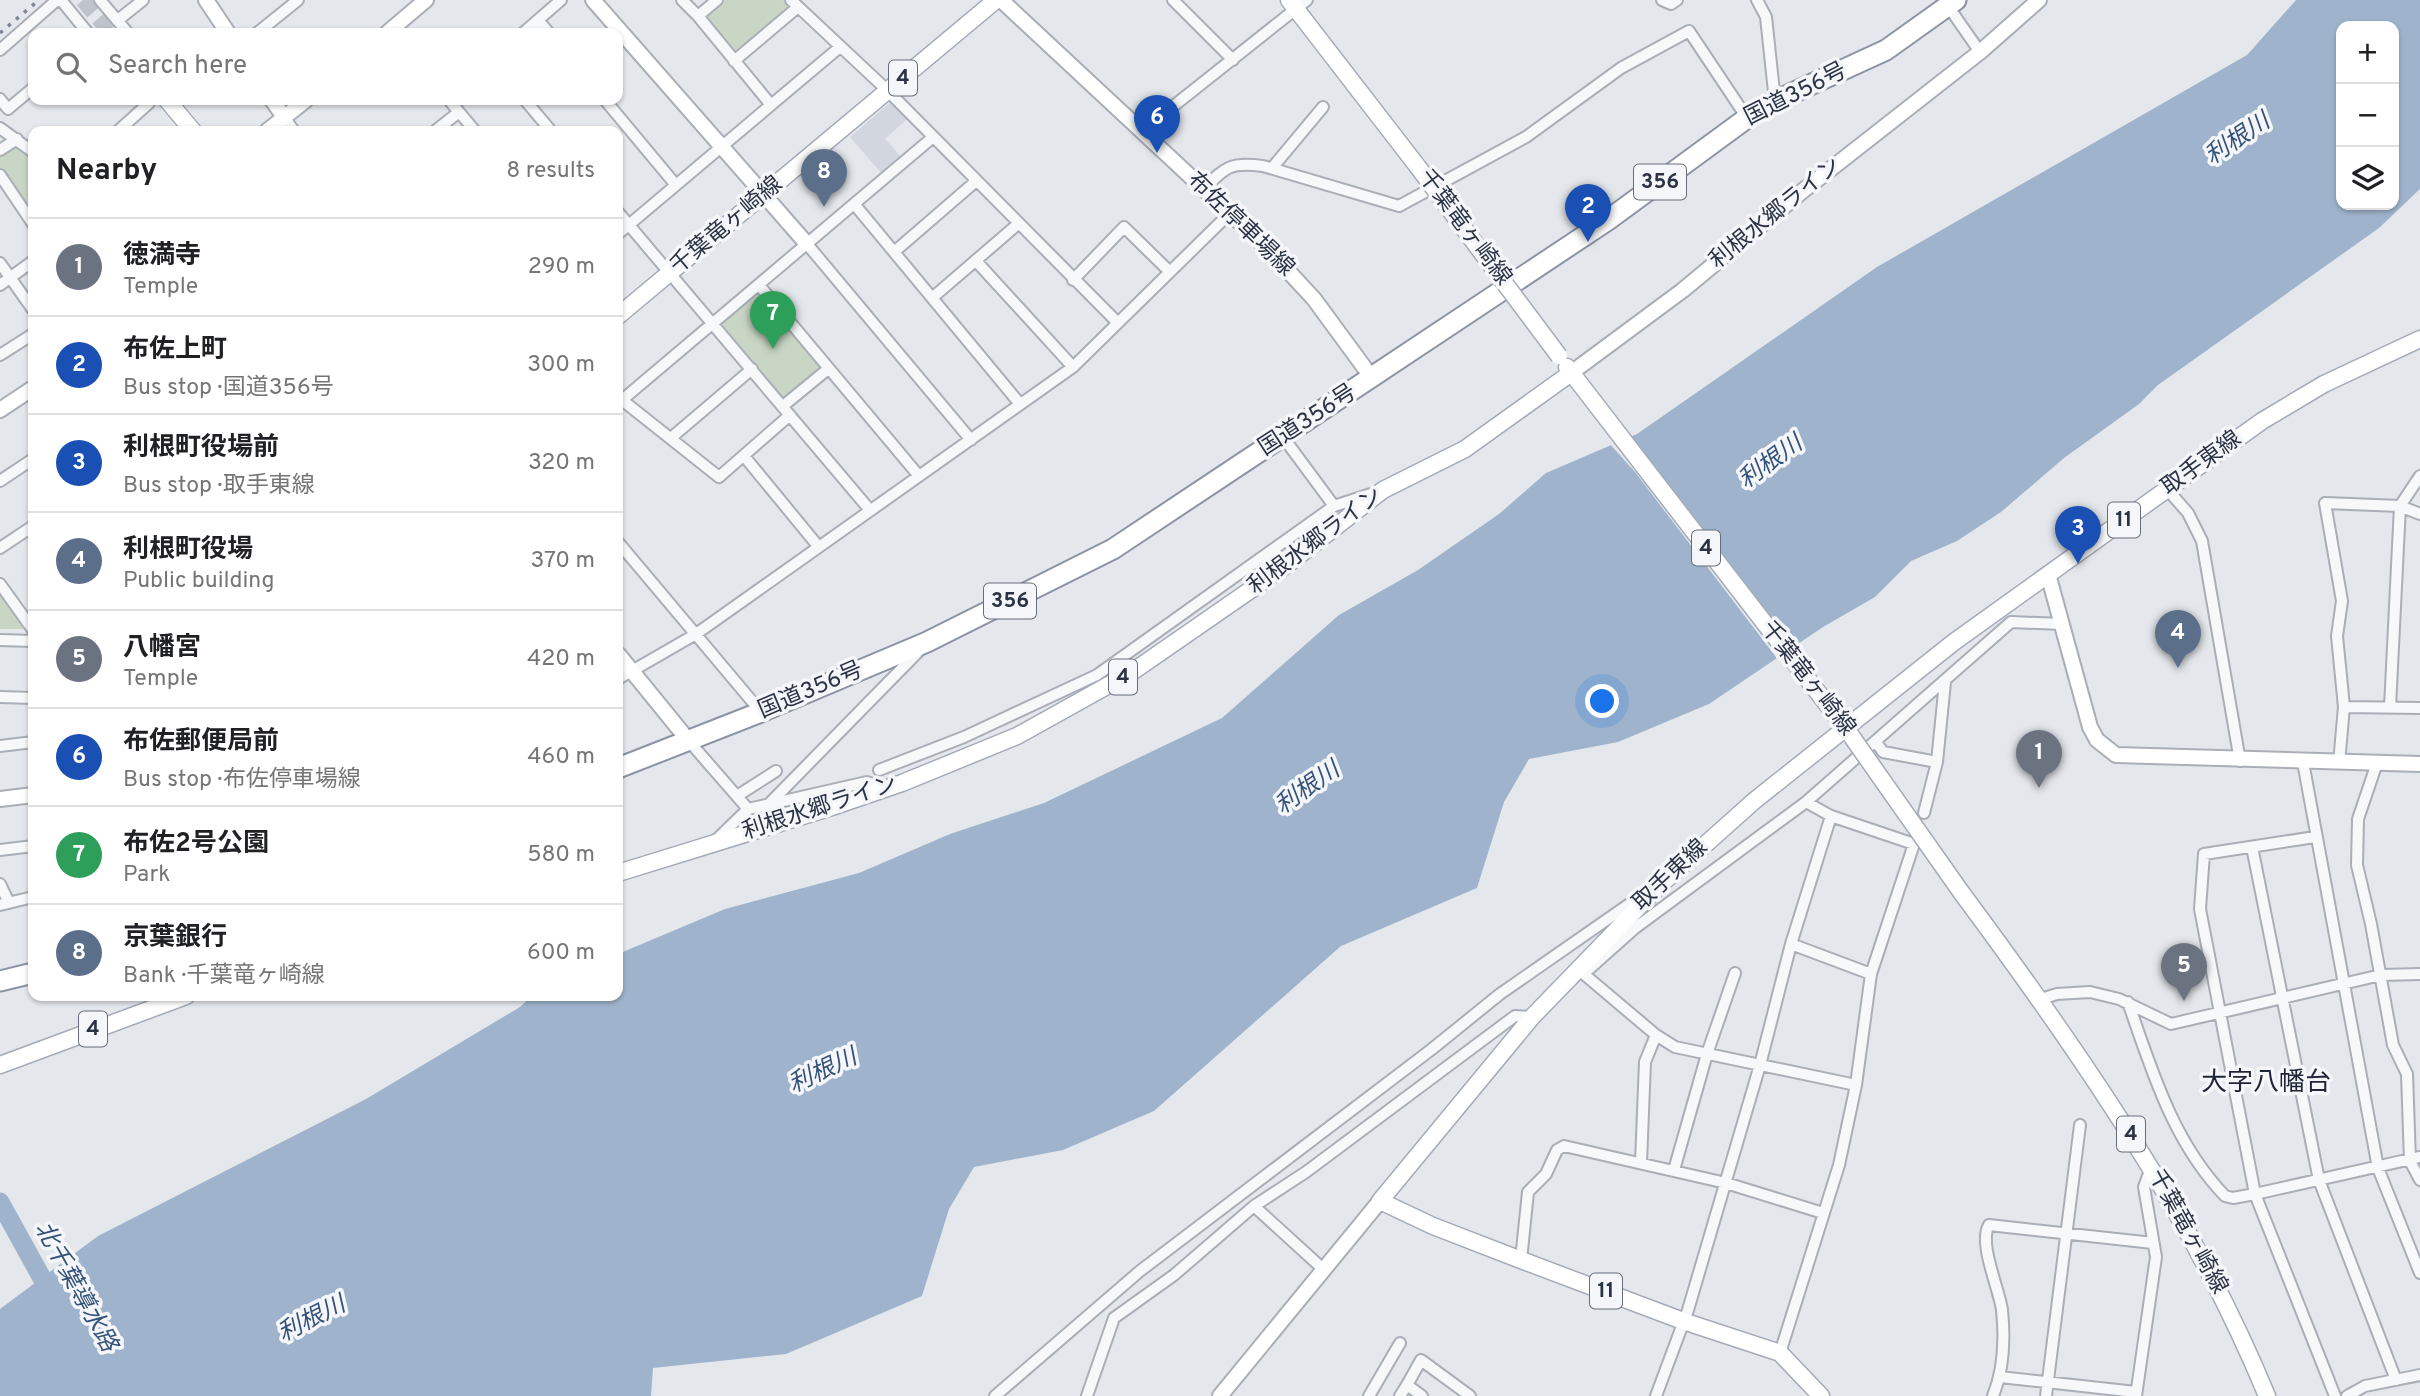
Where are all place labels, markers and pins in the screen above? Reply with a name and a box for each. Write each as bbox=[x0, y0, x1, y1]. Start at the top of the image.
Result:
pin: 6 bbox=[1134, 95, 1180, 153]
pin: 8 bbox=[801, 149, 847, 207]
pin: 2 bbox=[1565, 184, 1611, 242]
pin: 7 bbox=[750, 291, 796, 349]
pin: 3 bbox=[2055, 506, 2101, 564]
pin: 4 bbox=[2155, 610, 2201, 668]
pin: 1 bbox=[2016, 730, 2062, 788]
pin: 5 bbox=[2161, 943, 2207, 1001]

